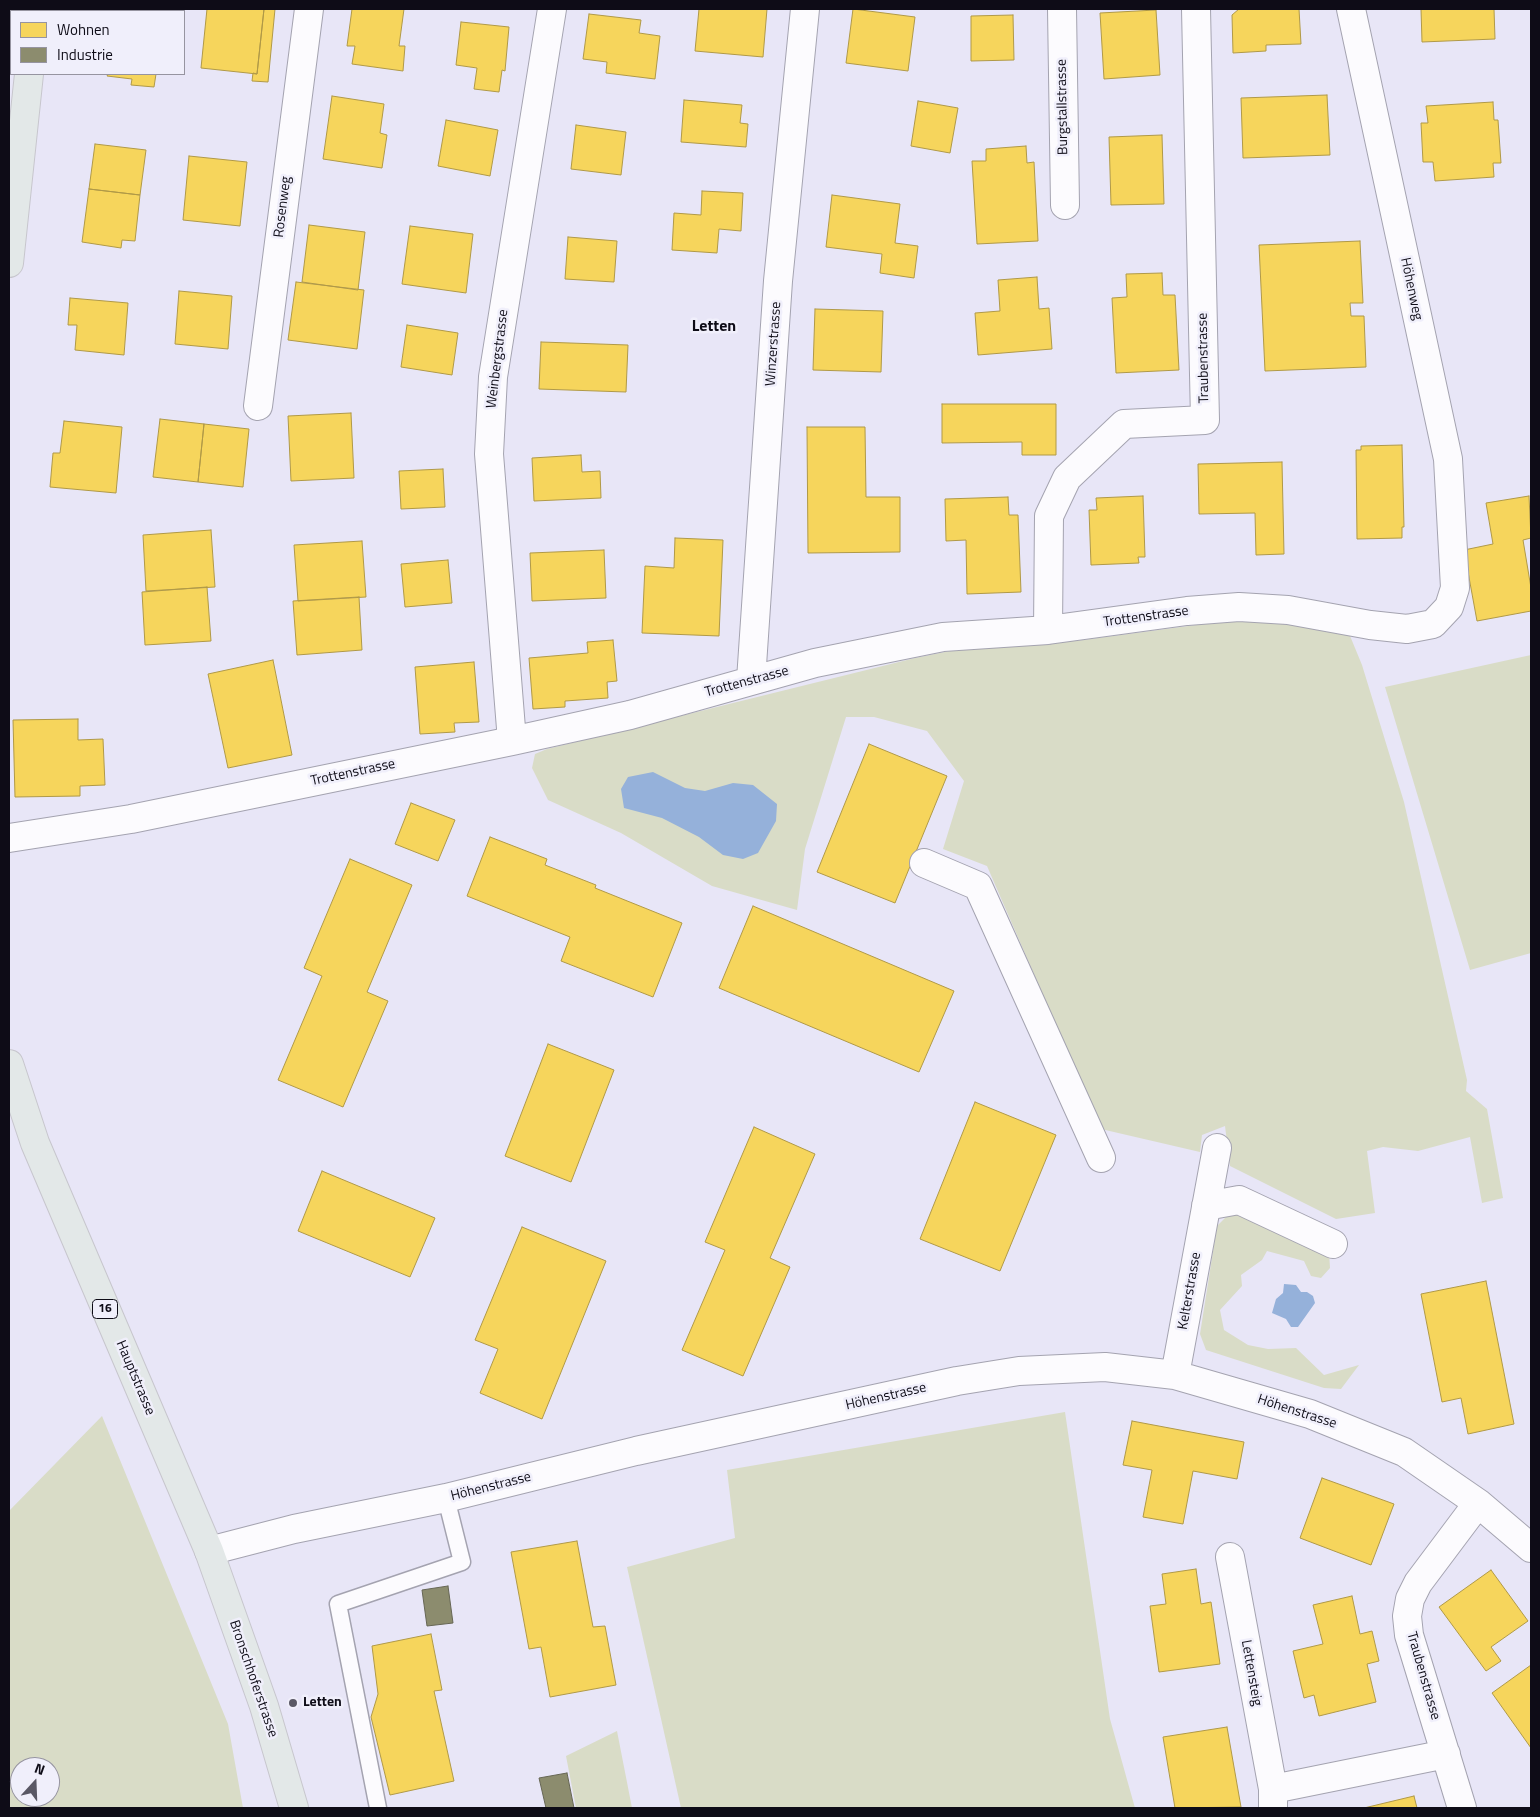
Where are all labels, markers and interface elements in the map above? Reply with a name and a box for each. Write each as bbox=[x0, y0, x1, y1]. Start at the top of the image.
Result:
legend bbox=[10, 10, 185, 75]
text: Wohnen bbox=[57, 18, 110, 41]
text: Industrie bbox=[57, 43, 113, 66]
street label: Burgstallstrasse bbox=[1054, 59, 1072, 155]
street label: Rosenweg bbox=[271, 175, 295, 239]
street label: Höhenweg bbox=[1396, 256, 1426, 322]
street label: Winzerstrasse bbox=[763, 301, 785, 387]
street label: Weinbergstrasse bbox=[484, 309, 512, 409]
street label: Traubenstrasse bbox=[1195, 312, 1213, 404]
district label: Letten bbox=[692, 317, 736, 337]
street label: Trottenstrasse bbox=[1102, 603, 1190, 631]
street label: Trottenstrasse bbox=[703, 663, 791, 701]
street label: Trottenstrasse bbox=[309, 756, 397, 790]
street label: Kelterstrasse bbox=[1175, 1251, 1205, 1331]
road number: 16 bbox=[92, 1300, 118, 1318]
street label: Hauptstrasse bbox=[112, 1338, 158, 1418]
street label: Höhenstrasse bbox=[844, 1380, 928, 1414]
street label: Höhenstrasse bbox=[1255, 1391, 1339, 1433]
street label: Höhenstrasse bbox=[449, 1469, 533, 1505]
street label: Bronschhoferstrasse bbox=[225, 1618, 281, 1740]
street label: Traubenstrasse bbox=[1402, 1630, 1444, 1722]
street label: Lettensteig bbox=[1237, 1639, 1265, 1707]
place label: Letten bbox=[303, 1695, 342, 1711]
marker: Letten bbox=[287, 1697, 299, 1709]
north arrow bbox=[10, 1757, 60, 1807]
text: N bbox=[32, 1757, 48, 1780]

